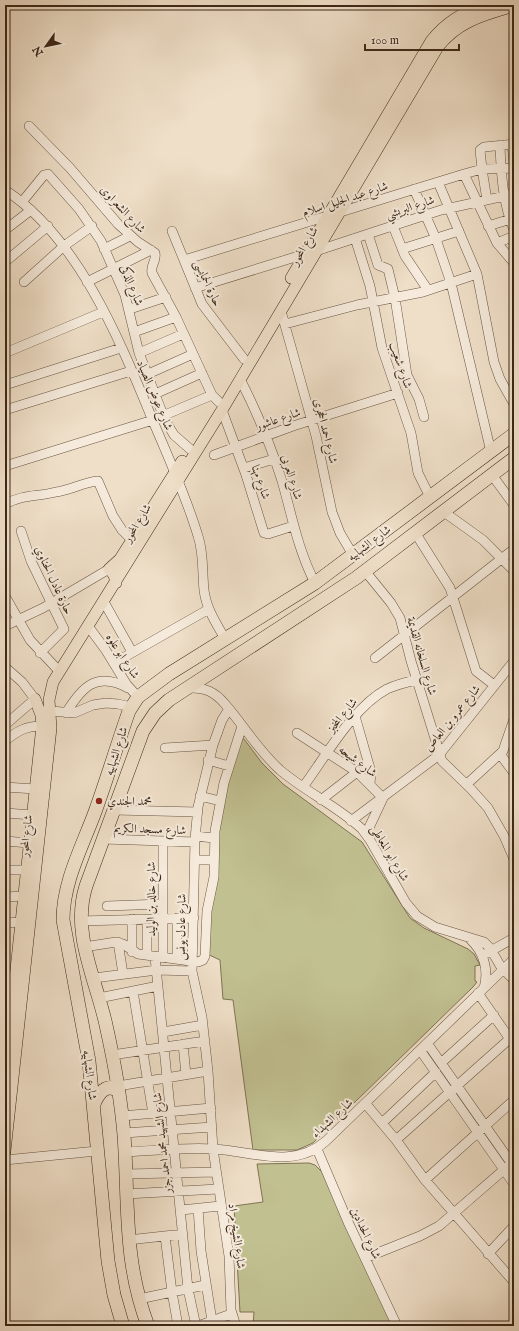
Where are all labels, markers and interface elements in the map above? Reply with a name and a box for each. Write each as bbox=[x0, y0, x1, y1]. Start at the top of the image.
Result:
north arrow bbox=[26, 26, 66, 66]
scale bar bbox=[365, 26, 459, 52]
text: 100 m bbox=[371, 33, 399, 48]
text: N bbox=[30, 43, 47, 60]
street label: شارع عبد الجليل اسلام bbox=[300, 178, 391, 223]
street label: شارع الشعراوى bbox=[94, 182, 149, 239]
street label: شارع البريشي bbox=[384, 192, 438, 225]
street label: شارع المحور bbox=[287, 224, 324, 271]
street label: حارة الحمايسى bbox=[189, 257, 225, 309]
street label: شارع الذكى bbox=[114, 262, 148, 309]
street label: شارع شعيب bbox=[383, 340, 416, 392]
street label: شارع عوض الصياد bbox=[130, 358, 176, 434]
street label: شارع احمد الحجرى bbox=[307, 397, 341, 466]
street label: شارع عاشور bbox=[253, 405, 304, 437]
street label: شارع العربى bbox=[275, 453, 306, 503]
street label: شارع مهنا bbox=[245, 463, 273, 503]
street label: شارع المحور bbox=[120, 501, 157, 548]
street label: شارع الشهابيه bbox=[345, 522, 396, 567]
street label: حارة عادل الحناوي bbox=[29, 543, 76, 618]
street label: شارع السلخانه القديمة bbox=[400, 615, 440, 698]
street label: شارع ابو علوه bbox=[100, 631, 143, 684]
street label: شارع عمرو بن العاص bbox=[421, 682, 486, 757]
street label: شارع المخبز bbox=[323, 695, 363, 739]
street label: شارع الشهابيه bbox=[102, 725, 134, 778]
street label: شارع شيحه bbox=[334, 742, 380, 783]
place label: محمد الجندي bbox=[107, 794, 152, 811]
marker: محمد الجندي bbox=[94, 796, 104, 806]
street label: شارع المحور bbox=[17, 814, 39, 859]
street label: شارع مسجد الكريم bbox=[113, 821, 187, 841]
street label: شارع ابو المعاطى bbox=[364, 822, 412, 886]
street label: شارع خالد بن الوليد bbox=[144, 861, 162, 936]
street label: شارع عادل يونس bbox=[173, 893, 193, 961]
street label: شارع الشهابيه bbox=[76, 1049, 100, 1102]
street label: شارع الشهيد محمد احمد جزر bbox=[150, 1091, 178, 1195]
street label: شارع الشهداء bbox=[309, 1095, 358, 1143]
street label: شارع الشيخ مراد bbox=[222, 1202, 249, 1270]
street label: شارع الحدادين bbox=[344, 1205, 384, 1263]

